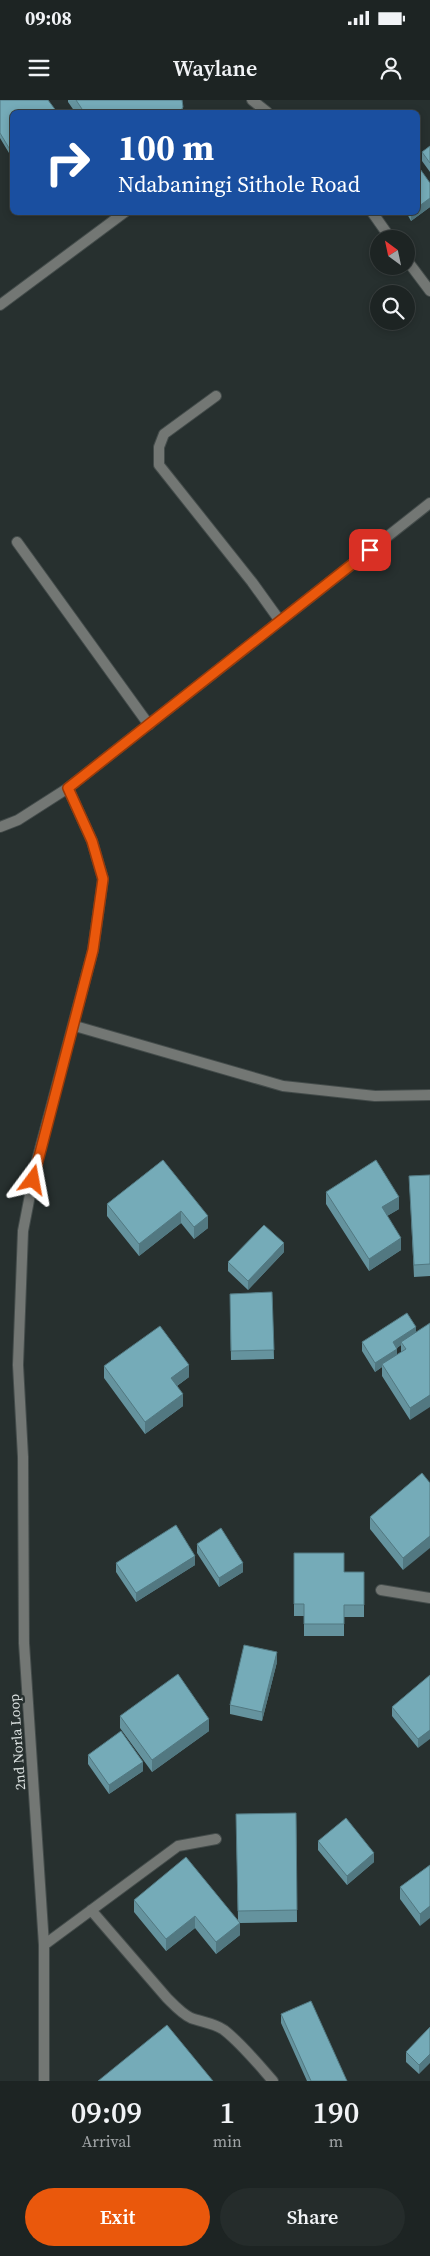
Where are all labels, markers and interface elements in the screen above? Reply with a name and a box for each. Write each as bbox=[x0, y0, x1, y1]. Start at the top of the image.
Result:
text: 09:08 bbox=[25, 5, 72, 31]
text: Waylane bbox=[173, 53, 257, 83]
icon: menu bbox=[25, 54, 53, 82]
icon: person bbox=[377, 54, 405, 82]
text: 100 m bbox=[118, 124, 214, 172]
icon: right bbox=[35, 130, 100, 195]
text: Ndabaningi Sithole Road bbox=[118, 169, 360, 199]
north arrow bbox=[370, 230, 415, 275]
map controls bbox=[370, 230, 415, 330]
button: search bbox=[370, 285, 415, 330]
pin bbox=[349, 529, 391, 571]
icon: arrive bbox=[356, 536, 384, 564]
position arrow bbox=[6.0, 1153, 58.0, 1205]
street label: 2nd Norla Loop bbox=[4, 1693, 30, 1791]
text: 09:09 bbox=[71, 2092, 142, 2133]
text: 1 bbox=[219, 2092, 235, 2133]
text: 190 bbox=[312, 2092, 359, 2133]
text: Arrival bbox=[82, 2130, 131, 2152]
text: min bbox=[213, 2130, 242, 2152]
text: m bbox=[329, 2130, 343, 2152]
button: Exit bbox=[25, 2188, 210, 2246]
button: Share bbox=[220, 2188, 405, 2246]

